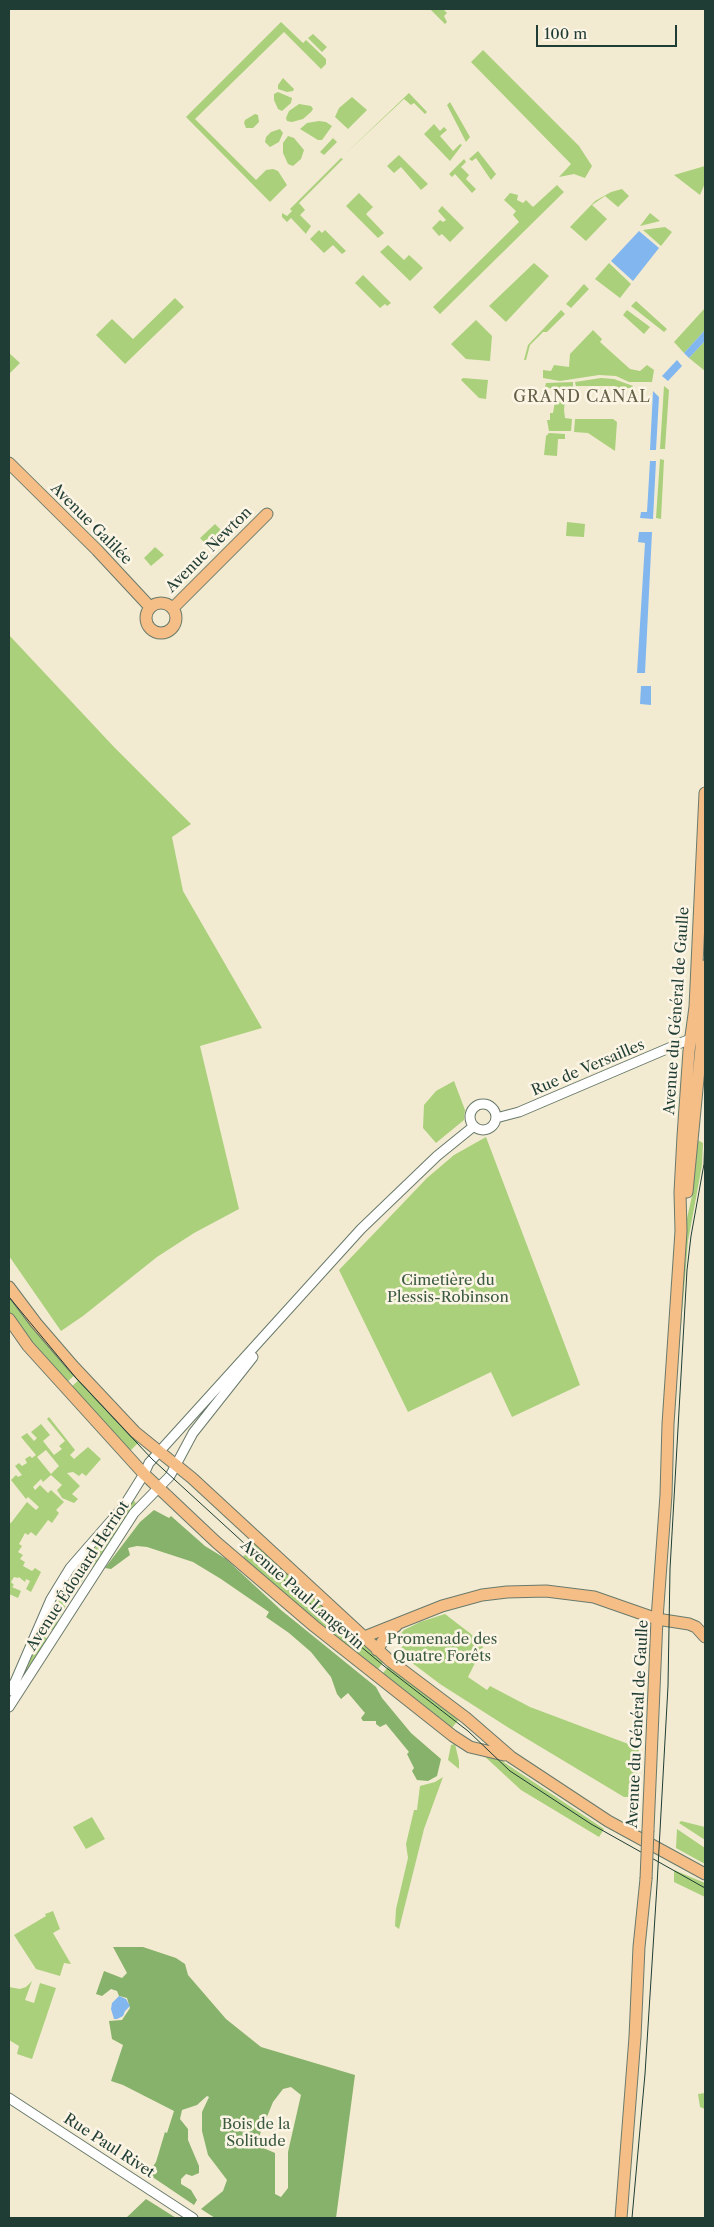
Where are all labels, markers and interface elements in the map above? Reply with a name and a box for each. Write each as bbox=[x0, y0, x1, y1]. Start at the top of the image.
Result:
scale bar bbox=[539, 15, 680, 47]
text: 100 m bbox=[544, 24, 587, 43]
district label: GRAND CANAL bbox=[512, 387, 652, 407]
street label: Avenue Galilée bbox=[47, 480, 135, 568]
street label: Avenue Newton bbox=[162, 503, 256, 597]
street label: Avenue du Général de Gaulle bbox=[661, 906, 693, 1116]
street label: Rue de Versailles bbox=[529, 1036, 647, 1100]
park label: Cimetière du Plessis-Robinson bbox=[387, 1272, 509, 1307]
street label: Avenue Édouard Herriot bbox=[23, 1498, 133, 1654]
street label: Avenue Paul Langevin bbox=[237, 1536, 367, 1654]
street label: Avenue du Général de Gaulle bbox=[624, 1619, 652, 1829]
park label: Promenade des Quatre Forêts bbox=[387, 1631, 497, 1666]
street label: Rue Paul Rivet bbox=[60, 2110, 158, 2182]
park label: Bois de la Solitude bbox=[222, 2116, 290, 2151]

